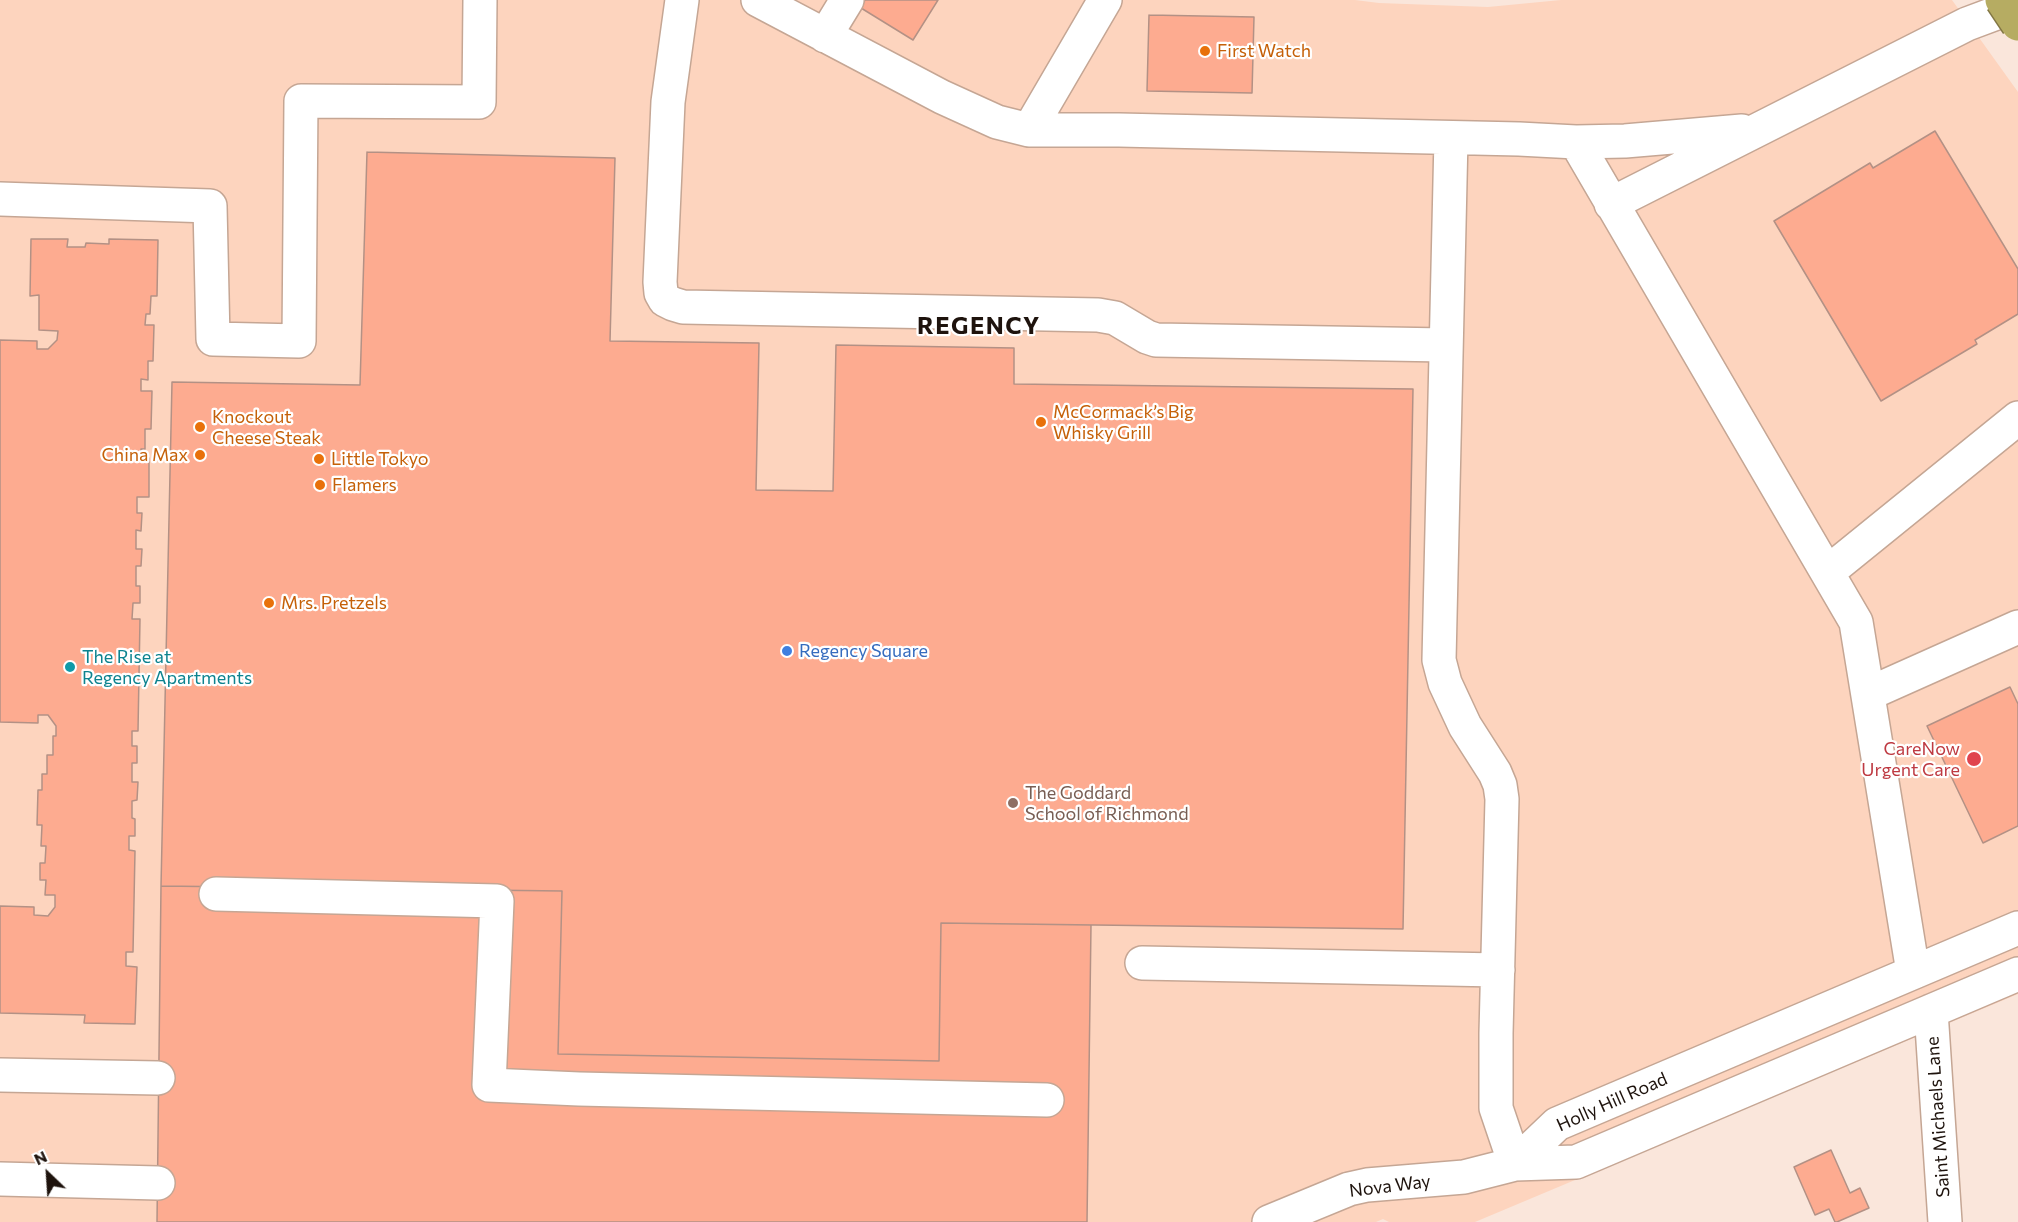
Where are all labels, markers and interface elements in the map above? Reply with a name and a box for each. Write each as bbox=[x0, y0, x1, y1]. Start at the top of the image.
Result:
place label: First Watch bbox=[1217, 40, 1311, 62]
marker: First Watch bbox=[1198, 44, 1212, 58]
district label: REGENCY bbox=[917, 312, 1041, 340]
place label: McCormack’s Big Whisky Grill bbox=[1053, 401, 1194, 444]
place label: Knockout Cheese Steak bbox=[212, 406, 321, 448]
marker: McCormack’s Big Whisky Grill bbox=[1034, 415, 1048, 429]
marker: Knockout Cheese Steak bbox=[193, 420, 207, 434]
place label: China Max bbox=[102, 444, 188, 466]
marker: China Max bbox=[193, 448, 207, 462]
place label: Little Tokyo bbox=[331, 448, 429, 470]
marker: Little Tokyo bbox=[312, 452, 326, 466]
place label: Flamers bbox=[332, 474, 397, 496]
marker: Flamers bbox=[313, 478, 327, 492]
place label: Mrs. Pretzels bbox=[281, 592, 387, 614]
marker: Mrs. Pretzels bbox=[262, 596, 276, 610]
place label: Regency Square bbox=[799, 640, 928, 662]
marker: Regency Square bbox=[780, 644, 794, 658]
place label: The Rise at Regency Apartments bbox=[82, 646, 252, 688]
marker: The Rise at Regency Apartments bbox=[63, 660, 77, 674]
place label: CareNow Urgent Care bbox=[1861, 738, 1960, 780]
marker: CareNow Urgent Care bbox=[1965, 750, 1983, 768]
place label: The Goddard School of Richmond bbox=[1025, 782, 1189, 824]
marker: The Goddard School of Richmond bbox=[1006, 796, 1020, 810]
street label: Saint Michaels Lane bbox=[1922, 1036, 1954, 1198]
street label: Holly Hill Road bbox=[1553, 1068, 1671, 1136]
north arrow bbox=[18, 1144, 78, 1204]
text: N bbox=[31, 1146, 50, 1168]
street label: Nova Way bbox=[1348, 1170, 1432, 1202]

